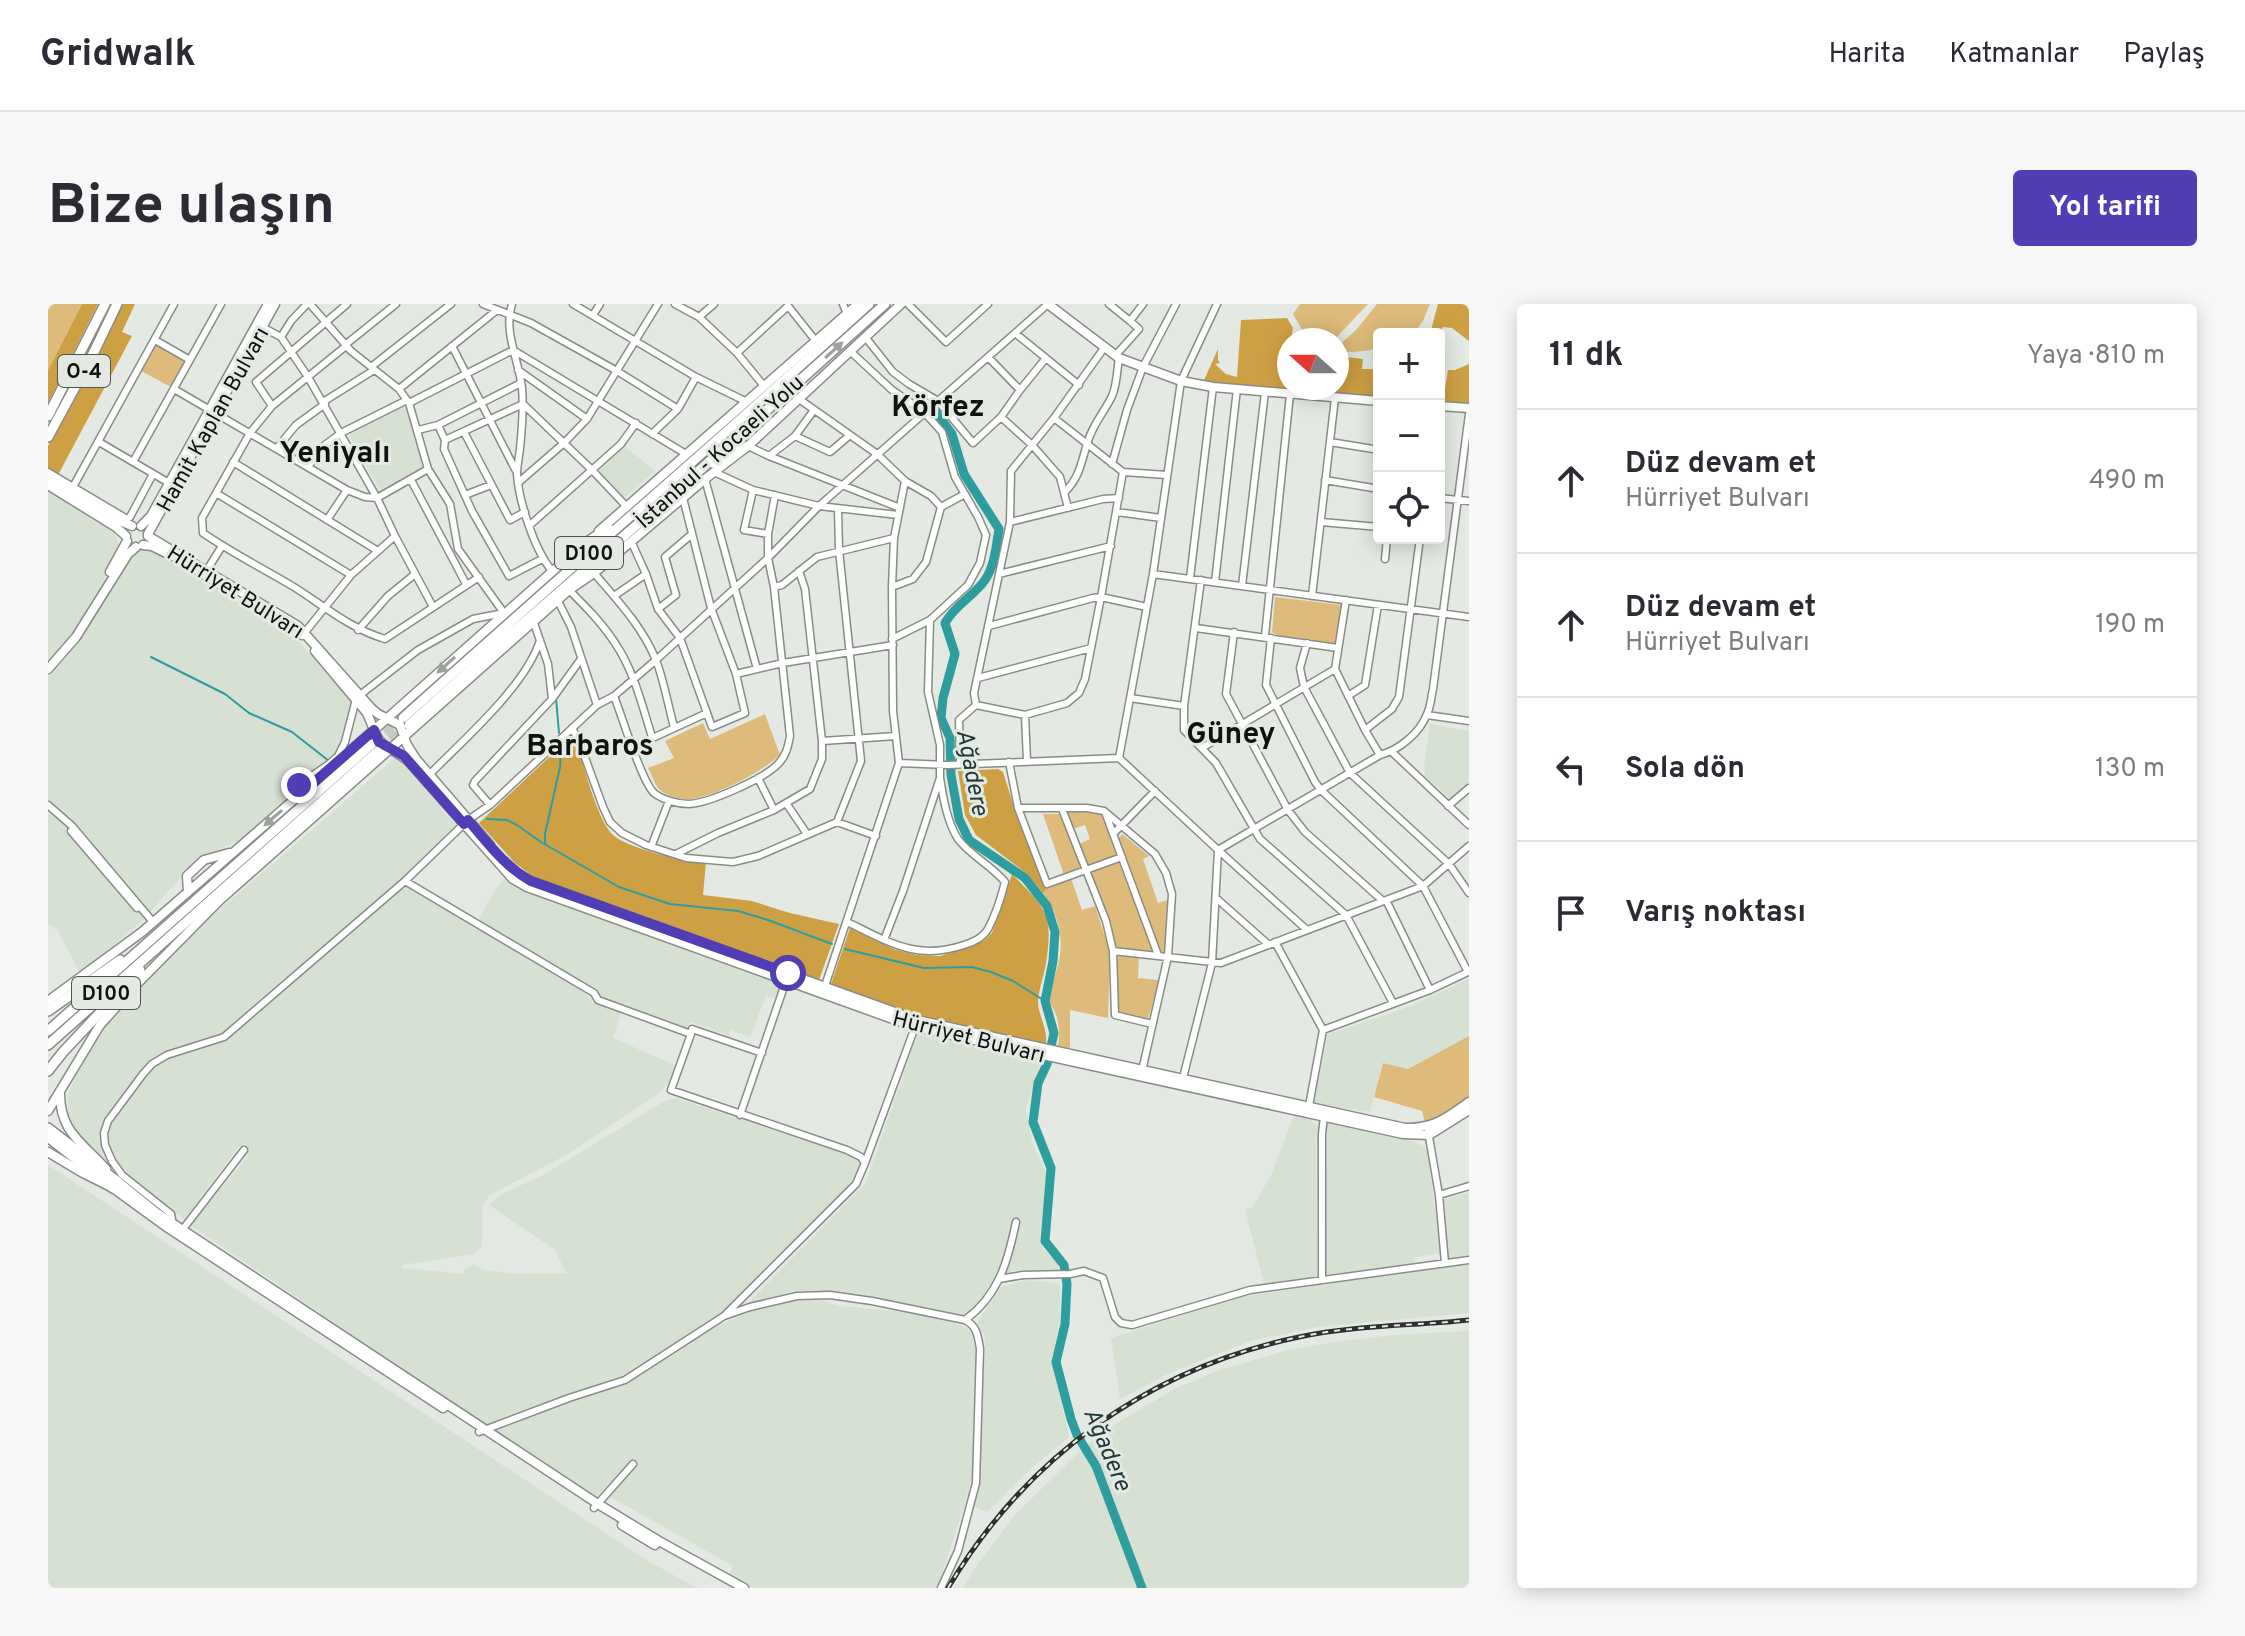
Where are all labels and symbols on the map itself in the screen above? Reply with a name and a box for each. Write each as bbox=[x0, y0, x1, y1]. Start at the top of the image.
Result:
street label: Hamit Kaplan Bulvarı bbox=[152, 323, 276, 517]
north arrow bbox=[1277, 328, 1349, 400]
one-way arrow bbox=[823, 342, 843, 359]
road number: O-4 bbox=[58, 355, 110, 387]
street label: İstanbul - Kocaeli Yolu bbox=[630, 369, 810, 536]
district label: Körfez bbox=[891, 390, 985, 427]
district label: Yeniyalı bbox=[279, 436, 391, 473]
road number: D100 bbox=[555, 537, 623, 569]
street label: Hürriyet Bulvarı bbox=[161, 540, 308, 646]
one-way arrow bbox=[436, 656, 455, 674]
district label: Güney bbox=[1186, 717, 1276, 754]
water label: Ağadere bbox=[948, 727, 994, 819]
district label: Barbaros bbox=[526, 729, 654, 766]
route end bbox=[281, 767, 317, 803]
one-way arrow bbox=[263, 809, 283, 826]
route start bbox=[770, 955, 806, 991]
road number: D100 bbox=[72, 977, 140, 1009]
street label: Hürriyet Bulvarı bbox=[889, 1006, 1047, 1070]
water label: Ağadere bbox=[1075, 1404, 1137, 1496]

